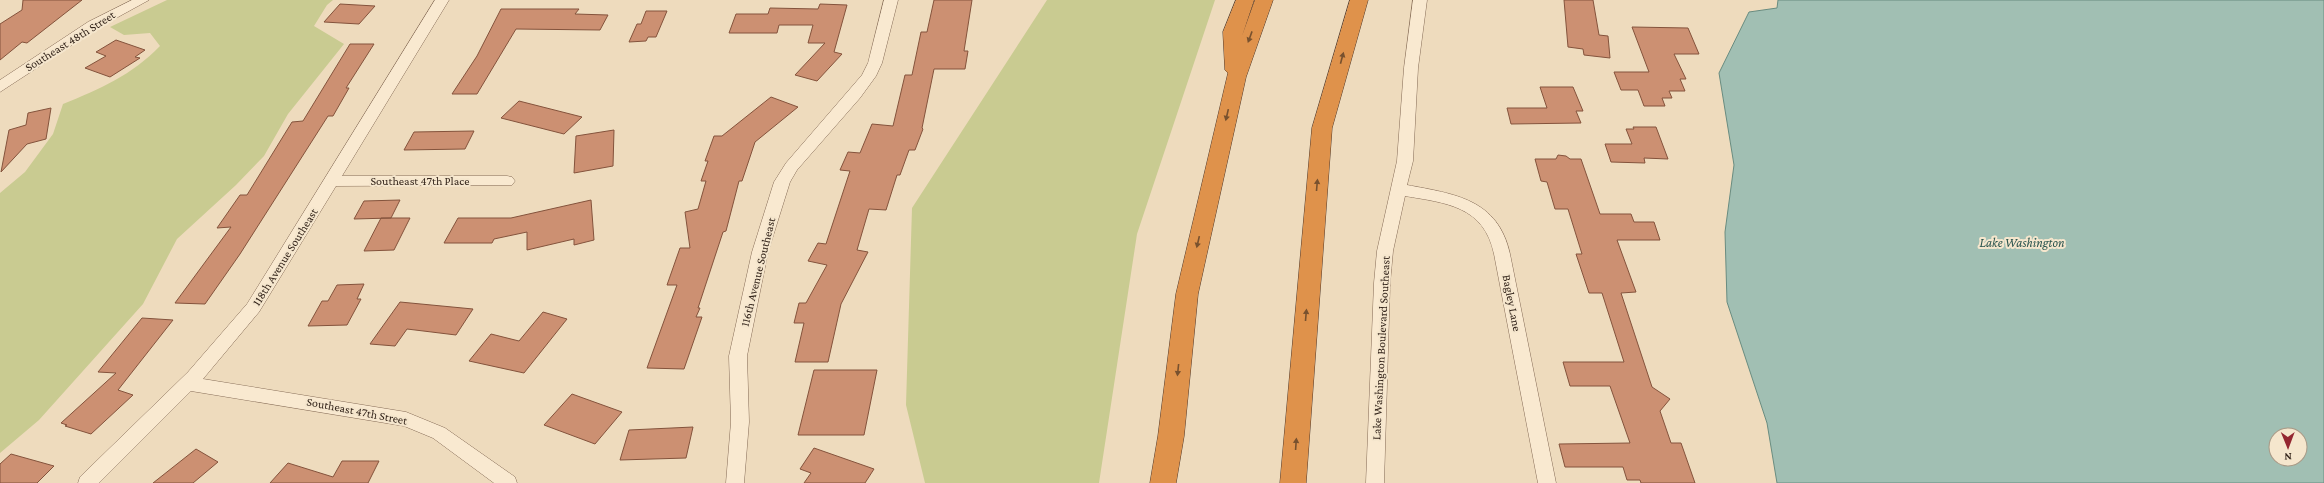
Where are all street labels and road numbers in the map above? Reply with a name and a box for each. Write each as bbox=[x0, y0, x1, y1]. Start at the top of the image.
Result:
street label: Southeast 48th Street bbox=[22, 7, 118, 74]
street label: Southeast 47th Place bbox=[370, 174, 470, 188]
street label: 118th Avenue Southeast bbox=[249, 205, 321, 308]
street label: 116th Avenue Southeast bbox=[738, 215, 779, 328]
street label: Lake Washington Boulevard Southeast bbox=[1369, 254, 1393, 441]
street label: Bagley Lane bbox=[1500, 274, 1524, 332]
street label: Southeast 47th Street bbox=[306, 394, 410, 428]

